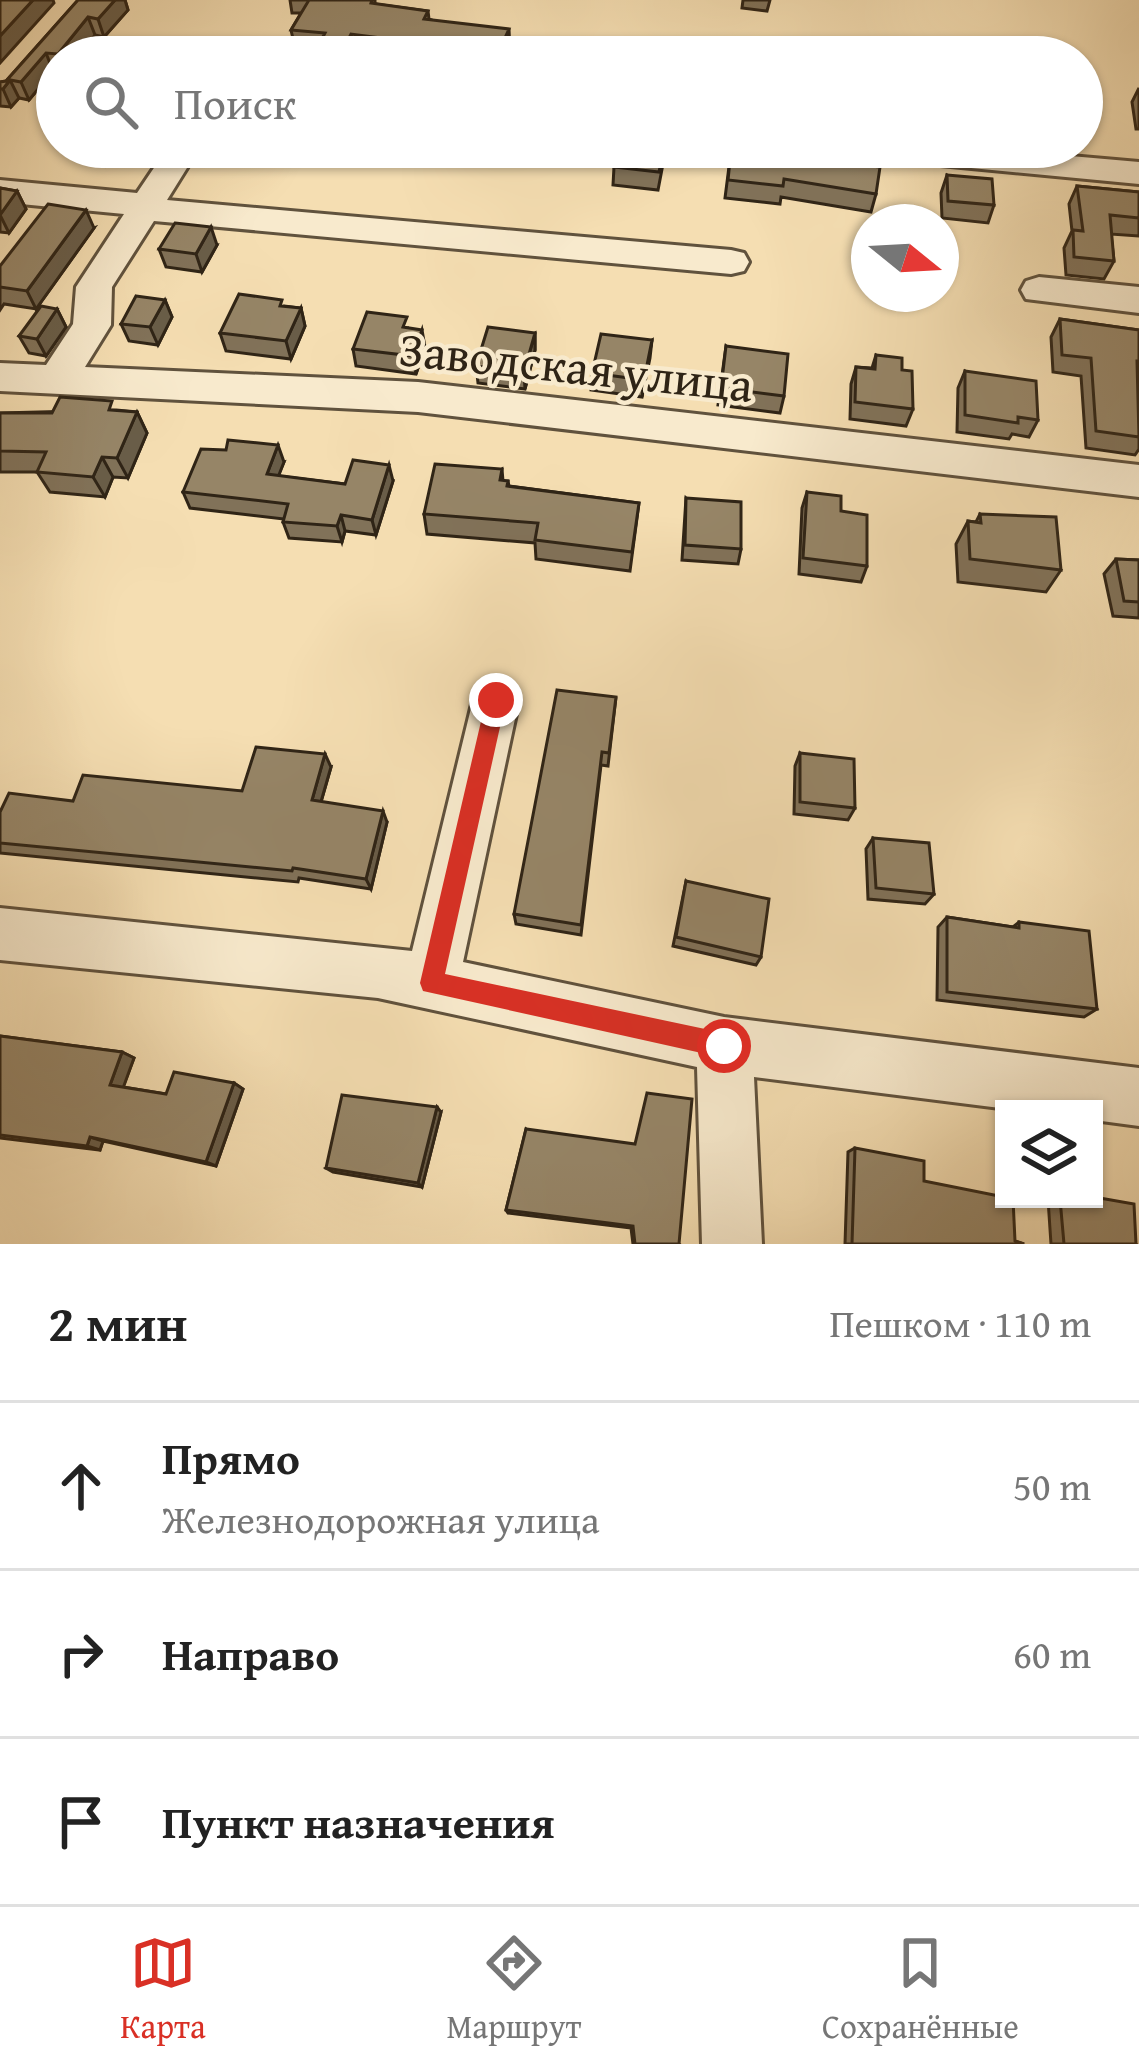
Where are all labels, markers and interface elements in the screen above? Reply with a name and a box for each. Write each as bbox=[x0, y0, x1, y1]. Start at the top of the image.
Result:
search box bbox=[36, 36, 1103, 168]
icon: search bbox=[78, 69, 144, 135]
text: Поиск bbox=[174, 70, 296, 135]
north arrow bbox=[851, 204, 959, 312]
street label: Заводская улица bbox=[396, 312, 757, 420]
route end bbox=[469, 673, 523, 727]
route start bbox=[697, 1019, 751, 1073]
map controls bbox=[995, 1100, 1103, 1208]
button: layers bbox=[995, 1100, 1103, 1208]
text: 2 мин bbox=[48, 1285, 187, 1360]
text: Пешком · 110 m bbox=[829, 1294, 1091, 1351]
text: Прямо bbox=[162, 1425, 300, 1490]
icon: ahead bbox=[48, 1453, 114, 1519]
text: 50 m bbox=[1013, 1457, 1091, 1514]
text: Железнодорожная улица bbox=[162, 1490, 600, 1547]
icon: right bbox=[48, 1621, 114, 1687]
text: Направо bbox=[162, 1621, 339, 1686]
text: 60 m bbox=[1013, 1625, 1091, 1682]
icon: arrive bbox=[48, 1789, 114, 1855]
text: Пункт назначения bbox=[162, 1789, 555, 1854]
tab: Карта bbox=[120, 1930, 206, 2050]
tab: Маршрут bbox=[446, 1930, 581, 2050]
tab: Сохранённые bbox=[822, 1930, 1019, 2050]

